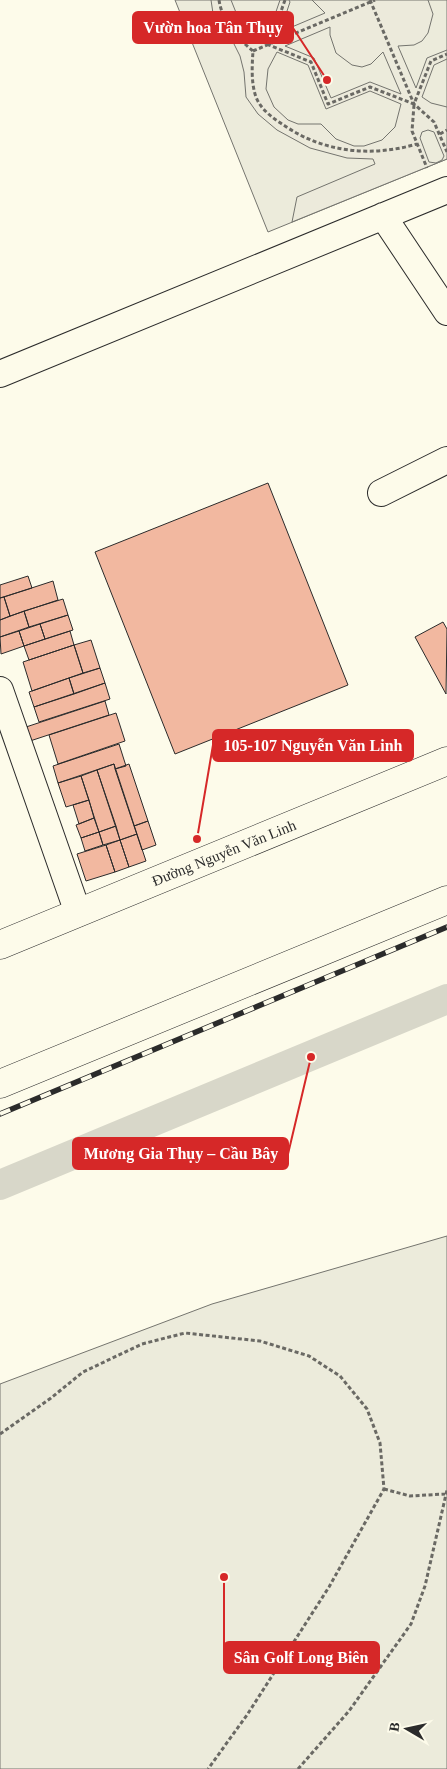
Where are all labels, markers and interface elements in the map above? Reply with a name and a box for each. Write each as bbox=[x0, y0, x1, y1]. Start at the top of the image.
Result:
callout: Vườn hoa Tân Thụy bbox=[133, 12, 293, 43]
text: Vườn hoa Tân Thụy bbox=[143, 19, 283, 37]
callout: 105-107 Nguyễn Văn Linh bbox=[213, 730, 413, 761]
text: 105-107 Nguyễn Văn Linh bbox=[224, 737, 403, 755]
street label: Đường Nguyễn Văn Linh bbox=[150, 817, 299, 889]
callout: Mương Gia Thụy – Cầu Bây bbox=[73, 1138, 288, 1169]
text: Mương Gia Thụy – Cầu Bây bbox=[84, 1145, 278, 1163]
callout: Sân Golf Long Biên bbox=[224, 1642, 379, 1673]
text: Sân Golf Long Biên bbox=[234, 1649, 368, 1667]
north arrow bbox=[382, 1704, 432, 1754]
text: B bbox=[387, 1721, 403, 1733]

